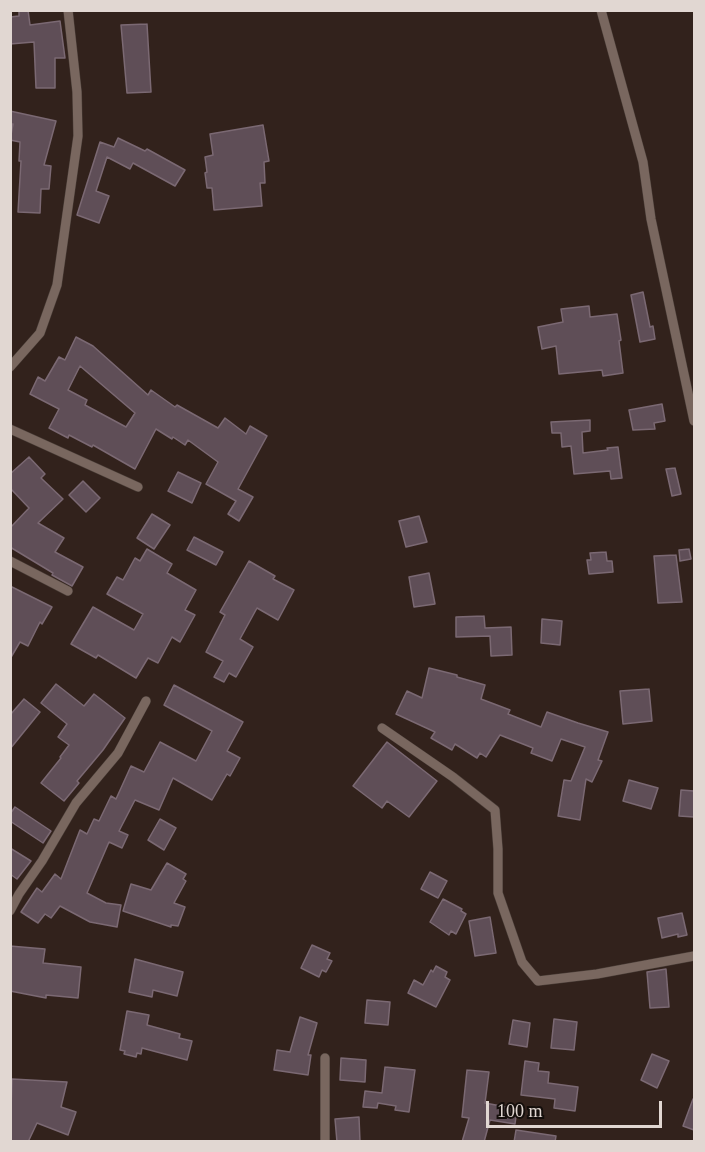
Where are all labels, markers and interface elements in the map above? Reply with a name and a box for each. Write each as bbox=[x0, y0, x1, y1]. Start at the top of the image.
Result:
scale bar bbox=[489, 1089, 664, 1127]
text: 100 m bbox=[497, 1101, 543, 1121]

